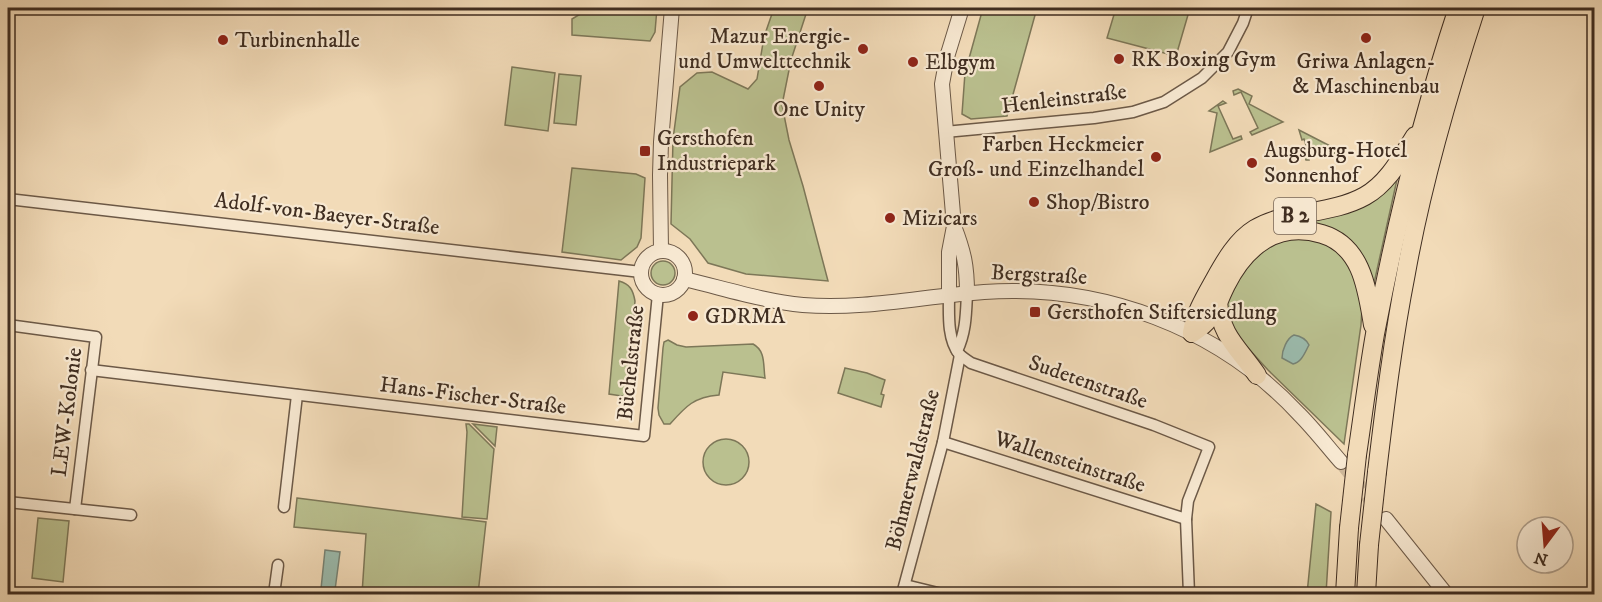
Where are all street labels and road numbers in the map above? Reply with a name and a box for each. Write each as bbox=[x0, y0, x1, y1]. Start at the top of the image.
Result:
street label: Henleinstraße bbox=[1000, 78, 1128, 120]
street label: Adolf-von-Baeyer-Straße bbox=[213, 187, 441, 241]
road number: B 2 bbox=[1274, 198, 1316, 234]
street label: Bergstraße bbox=[990, 259, 1088, 291]
street label: Büchelstraße bbox=[612, 304, 650, 422]
street label: LEW-Kolonie bbox=[46, 346, 88, 478]
street label: Sudetenstraße bbox=[1025, 349, 1151, 415]
street label: Hans-Fischer-Straße bbox=[378, 371, 568, 421]
street label: Böhmerwaldstraße bbox=[880, 387, 946, 553]
street label: Wallensteinstraße bbox=[990, 425, 1149, 499]

